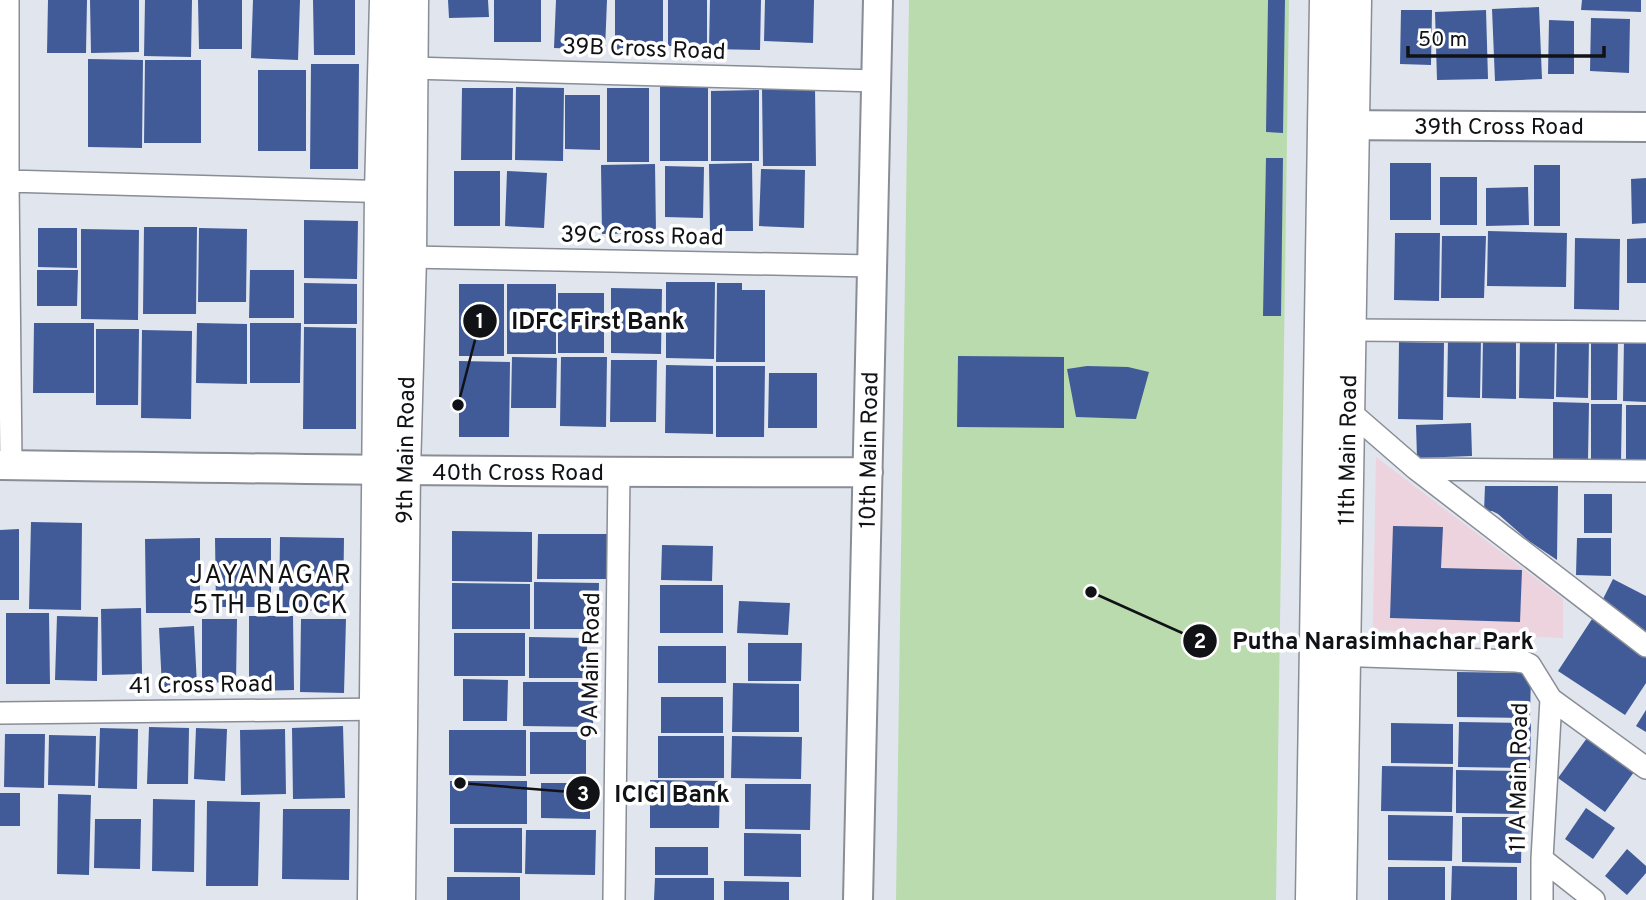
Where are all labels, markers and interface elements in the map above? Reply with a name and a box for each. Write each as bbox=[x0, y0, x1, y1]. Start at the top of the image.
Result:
scale bar bbox=[1408, 14, 1604, 58]
text: 50 m bbox=[1418, 27, 1467, 54]
street label: 39B Cross Road bbox=[562, 33, 726, 68]
street label: 39th Cross Road bbox=[1414, 114, 1584, 143]
street label: 39C Cross Road bbox=[560, 222, 724, 253]
callout: IDFC First Bank bbox=[462, 298, 699, 343]
text: IDFC First Bank bbox=[511, 308, 685, 338]
text: 1 bbox=[476, 309, 484, 336]
street label: 10th Main Road bbox=[855, 371, 886, 529]
street label: 11th Main Road bbox=[1334, 374, 1365, 526]
street label: 9th Main Road bbox=[392, 376, 423, 524]
street label: 40th Cross Road bbox=[432, 460, 604, 489]
district label: JAYANAGAR 5TH BLOCK bbox=[189, 560, 353, 623]
street label: 9 A Main Road bbox=[577, 592, 608, 738]
callout: Putha Narasimhachar Park bbox=[1183, 618, 1547, 663]
text: Putha Narasimhachar Park bbox=[1232, 628, 1534, 658]
text: 2 bbox=[1194, 629, 1206, 656]
street label: 41 Cross Road bbox=[129, 671, 273, 702]
street label: 11 A Main Road bbox=[1505, 702, 1536, 852]
callout: ICICI Bank bbox=[565, 771, 744, 816]
text: ICICI Bank bbox=[614, 781, 730, 811]
text: 3 bbox=[577, 782, 589, 809]

